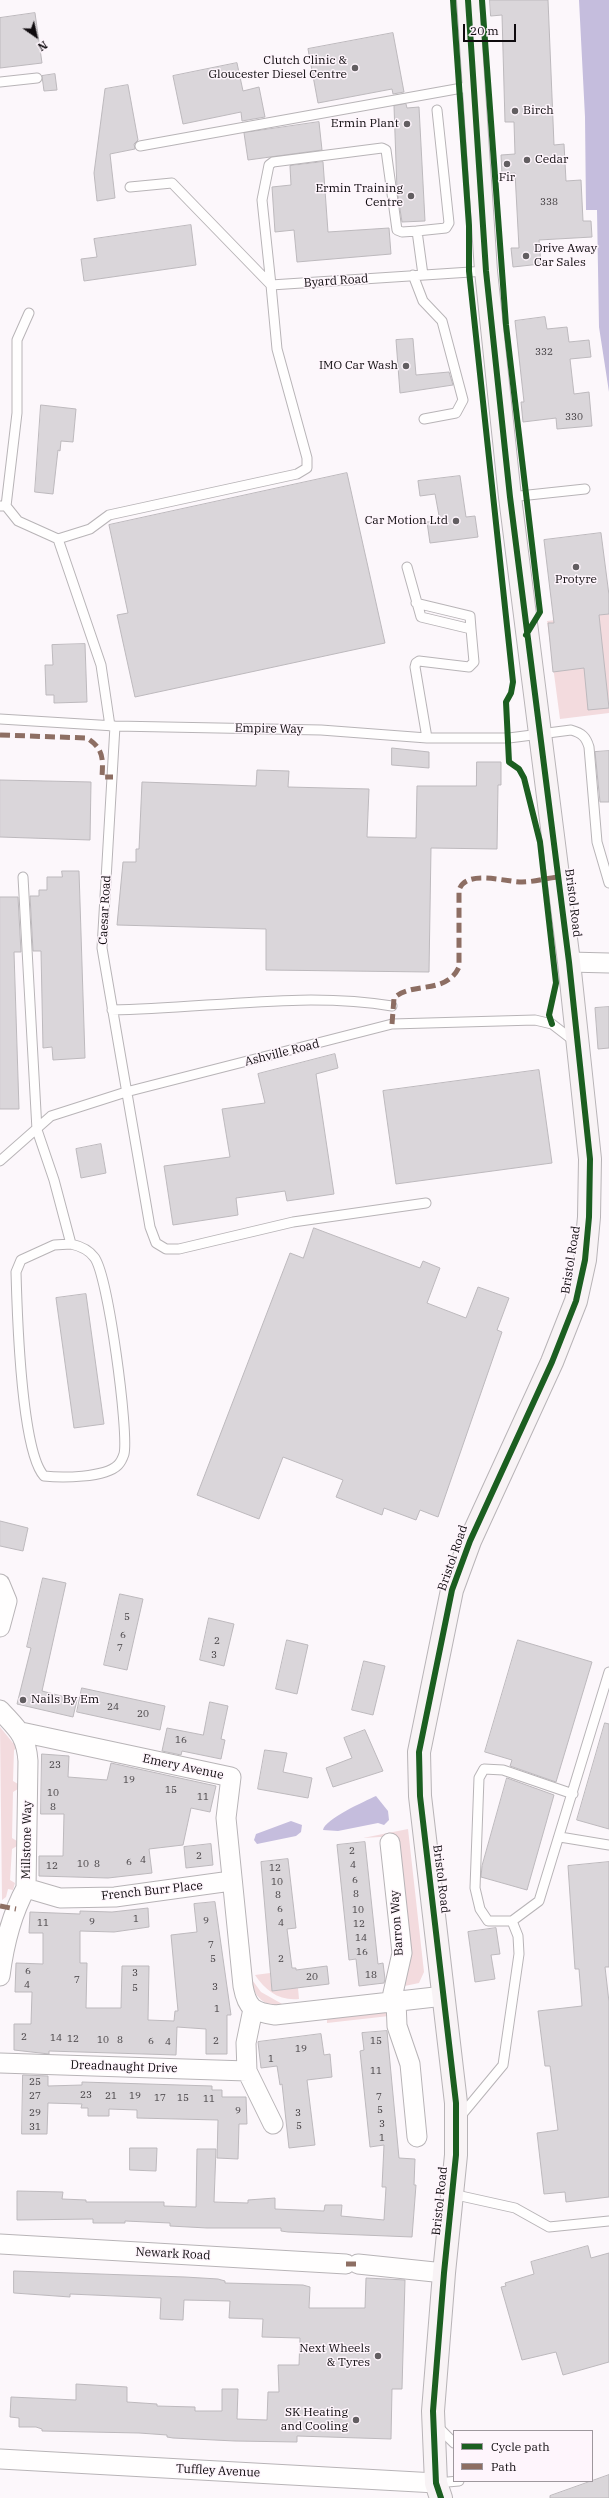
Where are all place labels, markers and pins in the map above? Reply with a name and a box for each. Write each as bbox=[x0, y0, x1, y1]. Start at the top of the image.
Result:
place label: Clutch Clinic & Gloucester Diesel Centre bbox=[208, 54, 347, 82]
marker: Clutch Clinic & Gloucester Diesel Centre bbox=[350, 63, 360, 73]
place label: Birch bbox=[523, 104, 554, 118]
marker: Birch bbox=[510, 106, 520, 116]
place label: Ermin Plant bbox=[331, 117, 399, 131]
marker: Ermin Plant bbox=[402, 119, 412, 129]
place label: Cedar bbox=[535, 153, 568, 167]
marker: Cedar bbox=[522, 155, 532, 165]
marker: Fir bbox=[502, 159, 512, 169]
place label: Fir bbox=[499, 171, 515, 185]
place label: Ermin Training Centre bbox=[315, 182, 403, 210]
marker: Ermin Training Centre bbox=[406, 191, 416, 201]
place label: Drive Away Car Sales bbox=[534, 242, 597, 270]
marker: Drive Away Car Sales bbox=[521, 251, 531, 261]
place label: IMO Car Wash bbox=[319, 359, 398, 373]
marker: IMO Car Wash bbox=[401, 361, 411, 371]
place label: Car Motion Ltd bbox=[365, 514, 448, 528]
marker: Car Motion Ltd bbox=[451, 516, 461, 526]
marker: Protyre bbox=[571, 562, 581, 572]
place label: Protyre bbox=[555, 573, 597, 587]
place label: Nails By Em bbox=[31, 1693, 99, 1707]
marker: Nails By Em bbox=[18, 1695, 28, 1705]
place label: Next Wheels & Tyres bbox=[299, 2342, 370, 2370]
marker: Next Wheels & Tyres bbox=[373, 2351, 383, 2361]
place label: SK Heating and Cooling bbox=[281, 2406, 348, 2434]
marker: SK Heating and Cooling bbox=[351, 2415, 361, 2425]

